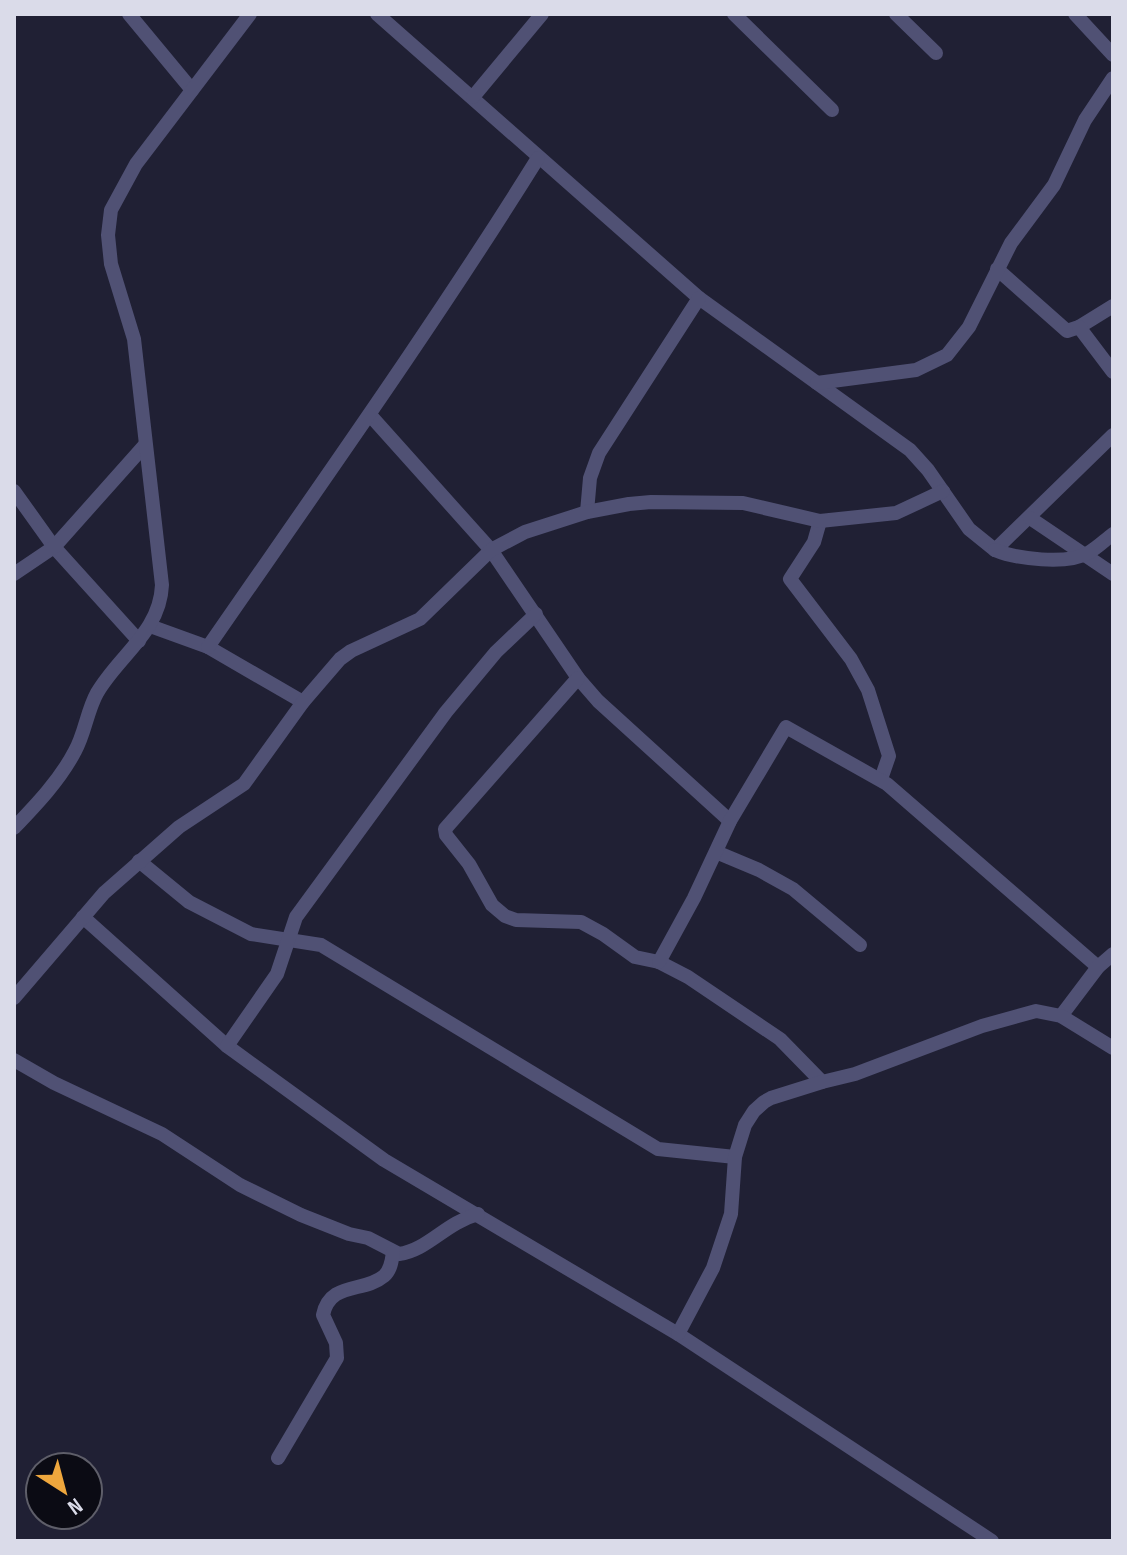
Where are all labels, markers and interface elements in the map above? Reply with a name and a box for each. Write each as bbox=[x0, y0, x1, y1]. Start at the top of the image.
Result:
north arrow bbox=[24, 1451, 104, 1531]
text: N bbox=[62, 1492, 88, 1520]

